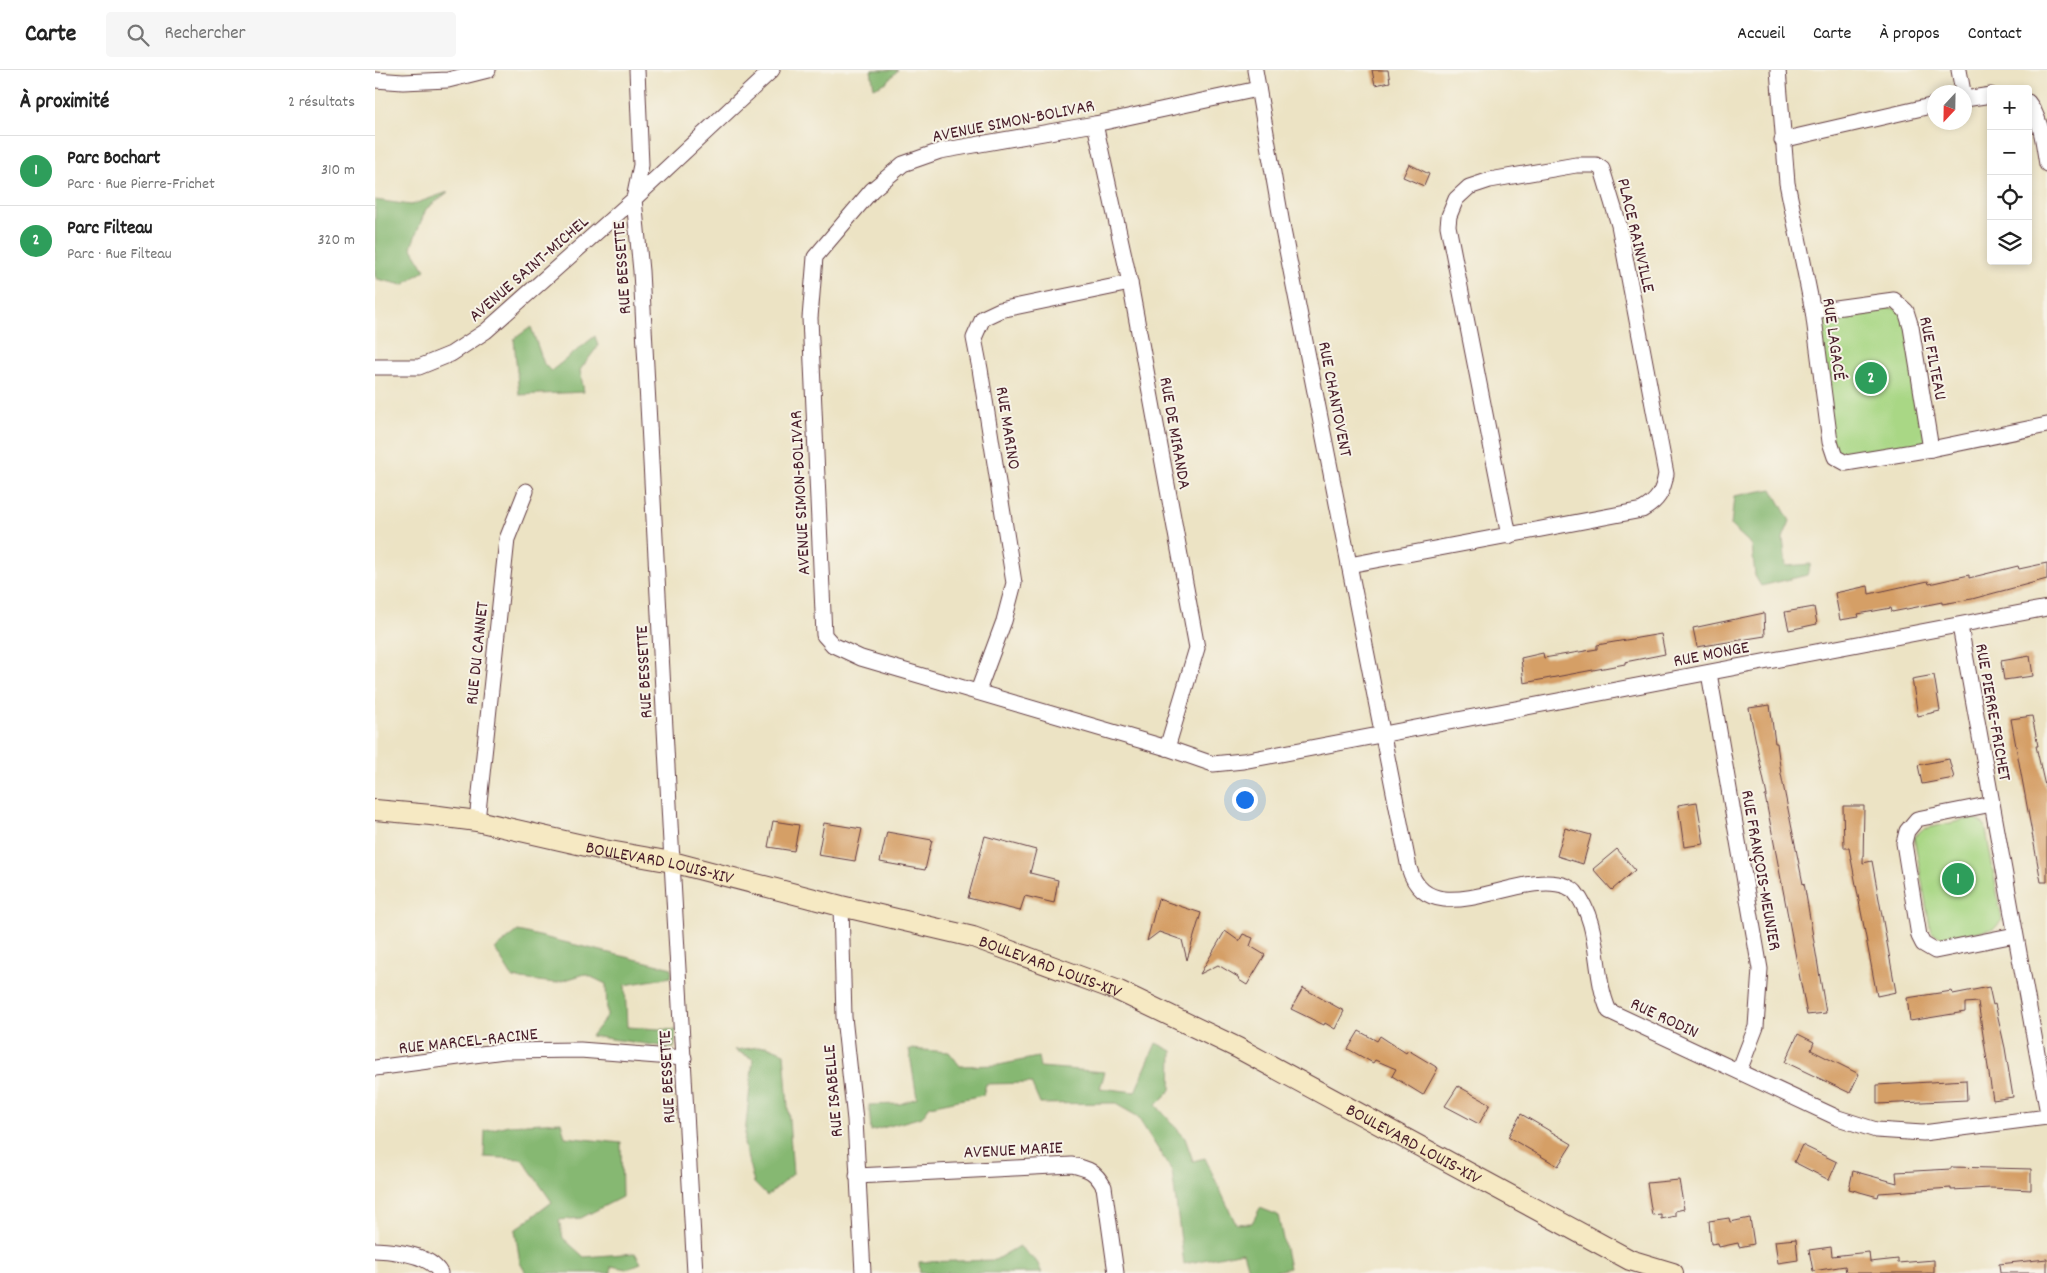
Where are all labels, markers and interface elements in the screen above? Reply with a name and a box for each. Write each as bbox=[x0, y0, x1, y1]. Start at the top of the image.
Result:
search box bbox=[106, 12, 456, 57]
text: Carte bbox=[25, 18, 76, 52]
icon: search bbox=[124, 21, 152, 49]
text: Rechercher bbox=[164, 21, 246, 48]
text: Accueil bbox=[1737, 22, 1785, 47]
text: Carte bbox=[1813, 22, 1852, 47]
text: À propos bbox=[1880, 22, 1940, 47]
text: Contact bbox=[1968, 22, 2022, 47]
north arrow bbox=[1927, 85, 1972, 130]
map controls bbox=[1987, 85, 2032, 265]
button: + bbox=[1987, 85, 2032, 130]
text: À proximité bbox=[20, 88, 109, 118]
text: 2 résultats bbox=[288, 91, 355, 114]
street label: AVENUE SIMON-BOLIVAR bbox=[930, 94, 1097, 150]
button: − bbox=[1987, 130, 2032, 175]
text: Parc Bochart bbox=[67, 146, 160, 173]
text: 1 bbox=[34, 159, 38, 182]
text: 310 m bbox=[321, 159, 355, 182]
text: Parc · Rue Pierre-Frichet bbox=[67, 173, 215, 196]
button: locate bbox=[1987, 175, 2032, 220]
street label: PLACE RAINVILLE bbox=[1609, 176, 1660, 295]
street label: AVENUE SAINT-MICHEL bbox=[464, 210, 596, 329]
text: Parc Filteau bbox=[67, 216, 153, 243]
button: layers bbox=[1987, 220, 2032, 265]
street label: RUE BESSETTE bbox=[608, 221, 639, 315]
text: 2 bbox=[33, 229, 40, 252]
text: 320 m bbox=[318, 229, 355, 252]
text: Parc · Rue Filteau bbox=[67, 243, 172, 266]
street label: RUE LAGACÉ bbox=[1814, 297, 1851, 382]
street label: RUE FILTEAU bbox=[1911, 315, 1952, 402]
street label: RUE CHANTOVENT bbox=[1310, 340, 1357, 459]
pin: 2 bbox=[1855, 359, 1887, 397]
street label: RUE DE MIRANDA bbox=[1151, 375, 1196, 492]
street label: RUE MARINO bbox=[988, 385, 1025, 472]
street label: AVENUE SIMON-BOLIVAR bbox=[785, 410, 818, 576]
street label: RUE DU CANNET bbox=[461, 600, 496, 706]
street label: RUE BESSETTE bbox=[631, 625, 660, 719]
street label: RUE MONGE bbox=[1671, 636, 1752, 675]
street label: RUE PIERRE-FRICHET bbox=[1967, 642, 2016, 783]
your location bbox=[1232, 787, 1258, 813]
street label: RUE FRANÇOIS-MEUNIER bbox=[1733, 788, 1786, 953]
street label: BOULEVARD LOUIS-XIV bbox=[583, 836, 736, 893]
pin: 1 bbox=[1942, 860, 1974, 898]
street label: BOULEVARD LOUIS-XIV bbox=[975, 930, 1125, 1006]
street label: RUE RODIN bbox=[1626, 993, 1702, 1046]
street label: RUE MARCEL-RACINE bbox=[398, 1023, 539, 1062]
street label: RUE BESSETTE bbox=[654, 1030, 683, 1124]
street label: RUE ISABELLE bbox=[818, 1044, 851, 1138]
street label: BOULEVARD LOUIS-XIV bbox=[1341, 1099, 1485, 1192]
street label: AVENUE MARIE bbox=[963, 1136, 1063, 1167]

